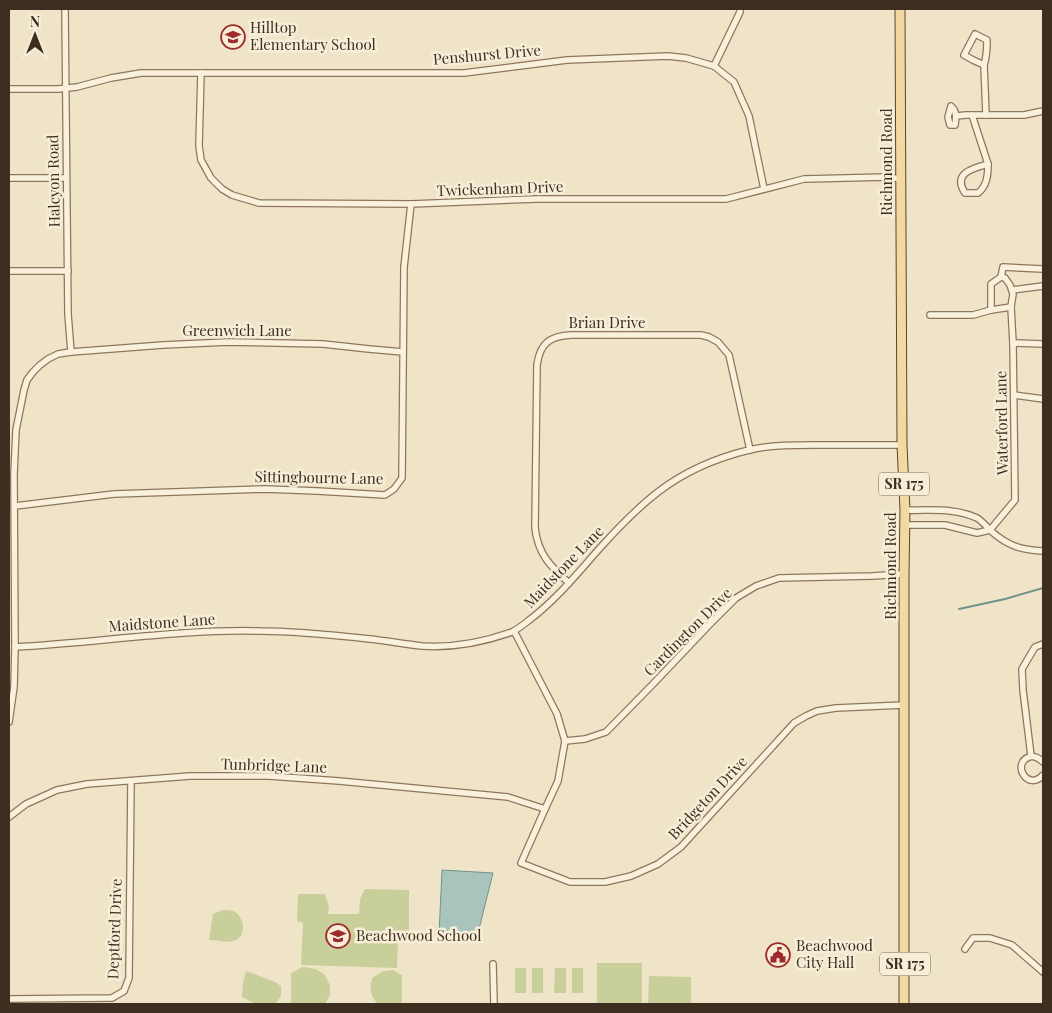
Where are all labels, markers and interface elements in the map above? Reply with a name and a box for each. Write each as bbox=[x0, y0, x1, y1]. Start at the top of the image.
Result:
north arrow bbox=[10, 10, 60, 60]
text: N bbox=[30, 12, 40, 31]
place label: Hilltop Elementary School bbox=[250, 17, 376, 54]
school or university icon: Hilltop Elementary School bbox=[220, 24, 246, 50]
street label: Penshurst Drive bbox=[432, 39, 542, 69]
street label: Richmond Road bbox=[876, 108, 896, 216]
street label: Halcyon Road bbox=[42, 134, 64, 228]
street label: Twickenham Drive bbox=[436, 176, 564, 200]
street label: Brian Drive bbox=[568, 312, 646, 332]
street label: Greenwich Lane bbox=[182, 320, 292, 340]
street label: Waterford Lane bbox=[990, 371, 1012, 476]
street label: Sittingbourne Lane bbox=[254, 466, 384, 488]
road number: SR 175 bbox=[879, 472, 929, 496]
street label: Richmond Road bbox=[880, 512, 900, 620]
street label: Maidstone Lane bbox=[519, 521, 608, 612]
street label: Cardington Drive bbox=[639, 583, 736, 680]
street label: Maidstone Lane bbox=[108, 608, 216, 636]
street label: Bridgeton Drive bbox=[663, 751, 751, 843]
street label: Tunbridge Lane bbox=[221, 753, 327, 777]
street label: Deptford Drive bbox=[102, 878, 126, 980]
school or university icon: Beachwood School bbox=[325, 923, 351, 949]
place label: Beachwood School bbox=[356, 925, 481, 945]
place label: Beachwood City Hall bbox=[796, 935, 873, 972]
public building icon: Beachwood City Hall bbox=[765, 942, 791, 968]
road number: SR 175 bbox=[880, 952, 930, 976]

